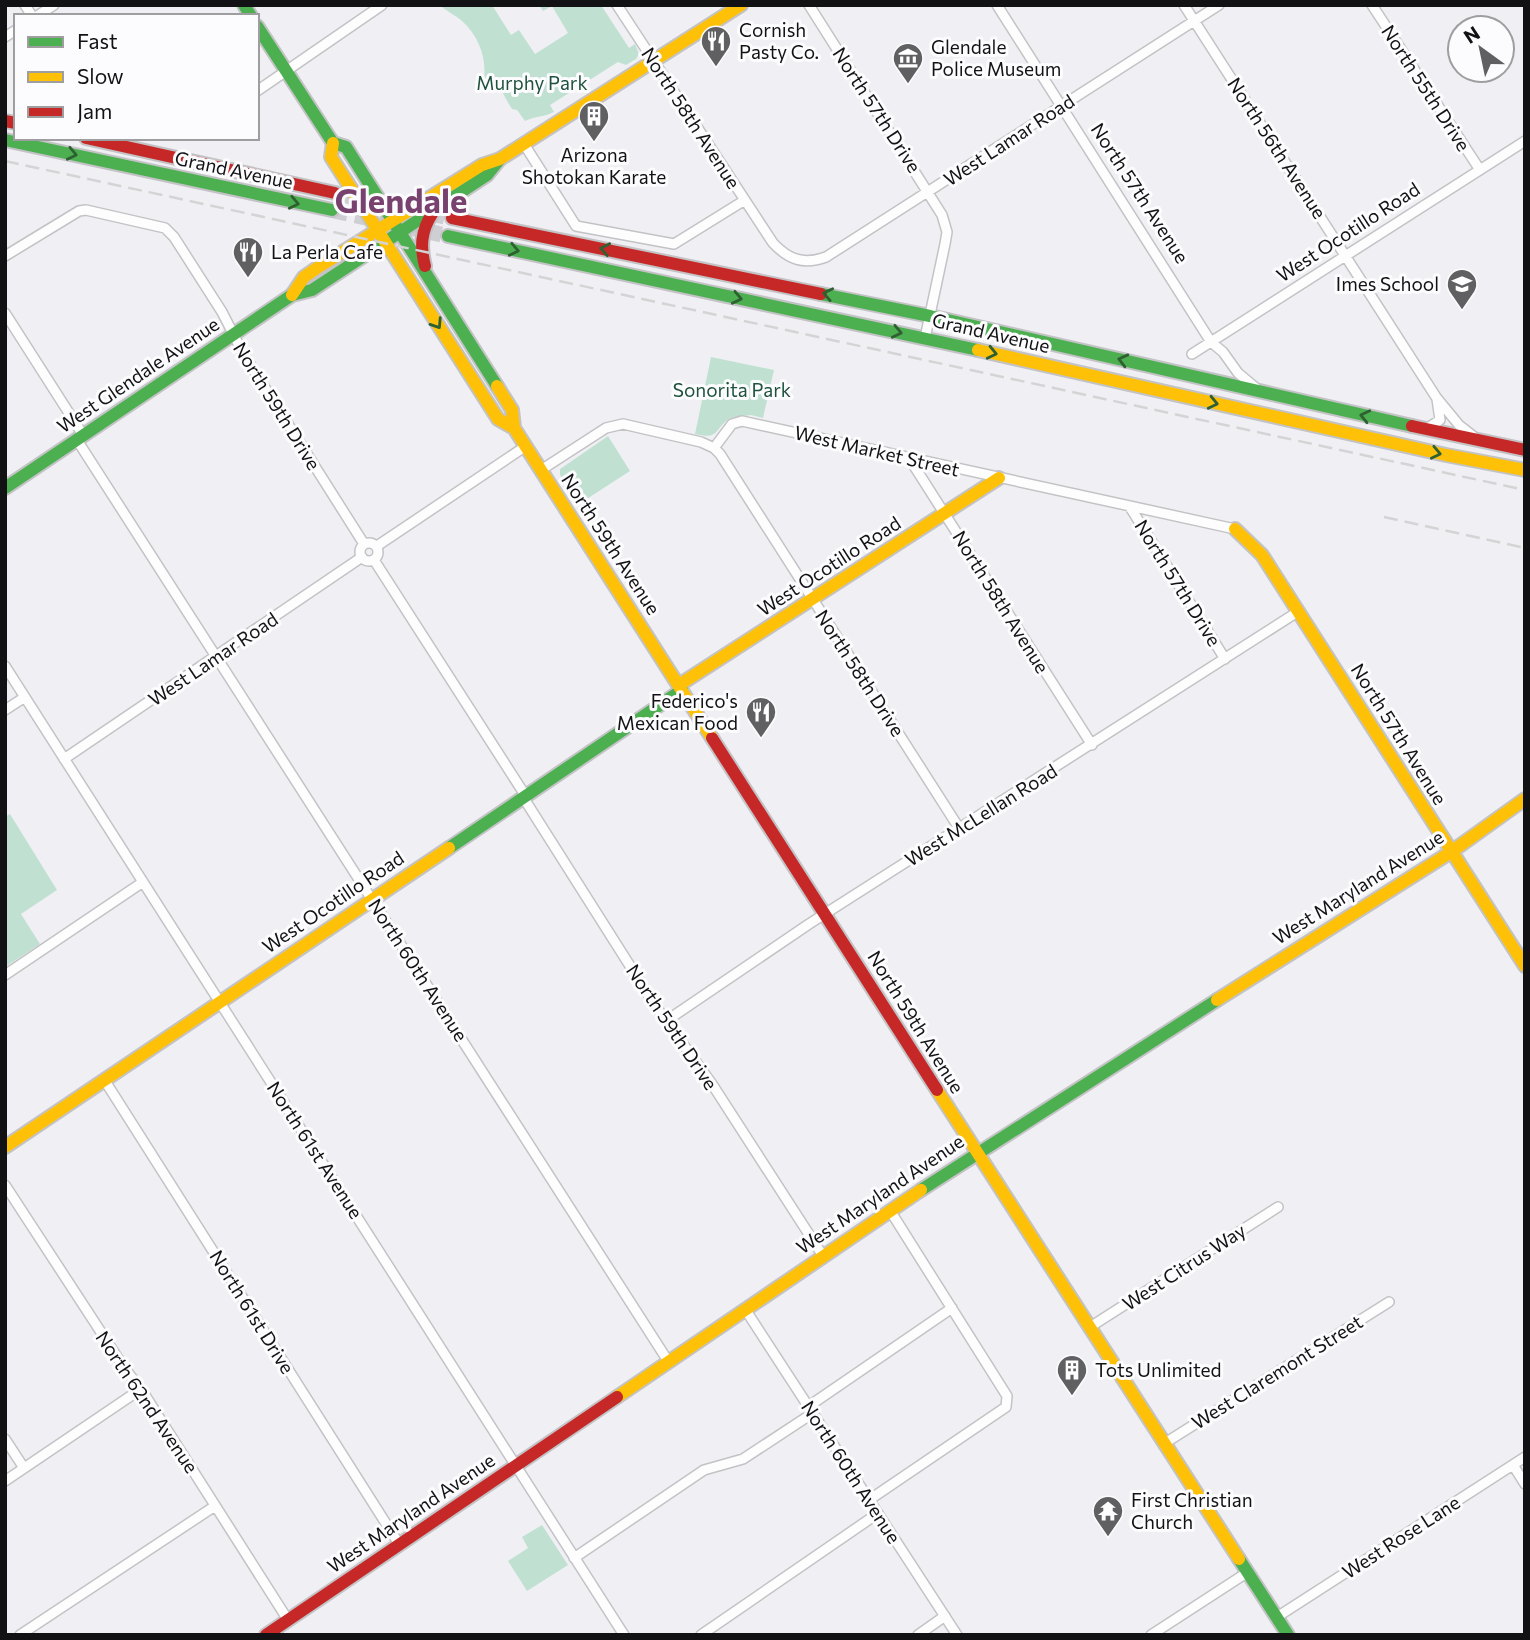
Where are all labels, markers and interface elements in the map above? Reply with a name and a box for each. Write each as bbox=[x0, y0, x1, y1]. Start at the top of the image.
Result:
legend bbox=[14, 14, 259, 140]
north arrow bbox=[1446, 14, 1516, 84]
place label: Cornish Pasty Co. bbox=[739, 18, 819, 63]
street label: North 55th Drive bbox=[1377, 21, 1475, 155]
restaurant icon: Cornish Pasty Co. bbox=[699, 24, 733, 68]
text: Fast bbox=[77, 28, 118, 53]
place label: Glendale Police Museum bbox=[931, 35, 1061, 80]
museum icon: Glendale Police Museum bbox=[891, 41, 925, 85]
street label: North 58th Avenue bbox=[637, 43, 746, 193]
street label: North 57th Drive bbox=[828, 43, 926, 177]
text: Slow bbox=[77, 63, 124, 88]
park label: Murphy Park bbox=[476, 71, 588, 94]
street label: North 56th Avenue bbox=[1223, 73, 1332, 223]
street label: West Lamar Road bbox=[939, 89, 1078, 190]
text: Jam bbox=[77, 98, 112, 123]
building icon: Arizona Shotokan Karate bbox=[577, 99, 611, 143]
street label: North 57th Avenue bbox=[1087, 118, 1194, 267]
place label: Arizona Shotokan Karate bbox=[522, 143, 666, 188]
one-way arrow bbox=[66, 146, 78, 161]
street label: Grand Avenue bbox=[173, 146, 295, 193]
street label: West Ocotillo Road bbox=[1272, 177, 1424, 286]
district label: Glendale bbox=[335, 179, 467, 220]
one-way arrow bbox=[288, 194, 300, 209]
restaurant icon: La Perla Cafe bbox=[231, 235, 265, 279]
place label: La Perla Cafe bbox=[271, 240, 383, 263]
one-way arrow bbox=[508, 242, 520, 256]
one-way arrow bbox=[599, 242, 611, 257]
school or university icon: Imes School bbox=[1445, 267, 1479, 311]
place label: Imes School bbox=[1336, 272, 1439, 295]
one-way arrow bbox=[822, 288, 834, 303]
one-way arrow bbox=[731, 290, 743, 305]
street label: Grand Avenue bbox=[930, 308, 1052, 357]
street label: West Glendale Avenue bbox=[52, 312, 223, 437]
one-way arrow bbox=[429, 316, 442, 329]
one-way arrow bbox=[891, 324, 903, 339]
street label: North 59th Drive bbox=[229, 338, 326, 474]
one-way arrow bbox=[986, 345, 998, 359]
one-way arrow bbox=[1117, 354, 1129, 368]
park label: Sonorita Park bbox=[673, 378, 791, 401]
one-way arrow bbox=[1207, 395, 1219, 409]
one-way arrow bbox=[1359, 410, 1371, 424]
street label: West Market Street bbox=[792, 420, 962, 481]
one-way arrow bbox=[1430, 444, 1442, 459]
street label: North 59th Avenue bbox=[557, 469, 666, 619]
street label: West Ocotillo Road bbox=[753, 511, 905, 620]
street label: North 57th Drive bbox=[1130, 515, 1227, 650]
street label: North 58th Avenue bbox=[948, 526, 1055, 677]
street label: North 58th Drive bbox=[811, 605, 910, 740]
street label: West Lamar Road bbox=[144, 607, 282, 710]
street label: North 57th Avenue bbox=[1347, 659, 1452, 809]
place label: Federico's Mexican Food bbox=[617, 689, 738, 734]
restaurant icon: Federico's Mexican Food bbox=[744, 695, 778, 739]
street label: West McLellan Road bbox=[900, 758, 1061, 871]
street label: West Maryland Avenue bbox=[1268, 825, 1447, 949]
street label: West Ocotillo Road bbox=[258, 846, 408, 958]
street label: North 60th Avenue bbox=[364, 894, 473, 1045]
street label: North 59th Avenue bbox=[863, 946, 970, 1097]
street label: North 59th Drive bbox=[622, 960, 723, 1094]
street label: North 61st Avenue bbox=[263, 1077, 368, 1223]
street label: West Maryland Avenue bbox=[792, 1129, 968, 1258]
street label: West Citrus Way bbox=[1118, 1218, 1250, 1315]
street label: North 61st Drive bbox=[205, 1246, 300, 1378]
street label: West Claremont Street bbox=[1187, 1309, 1367, 1434]
street label: North 62nd Avenue bbox=[91, 1326, 203, 1477]
building icon: Tots Unlimited bbox=[1055, 1353, 1089, 1397]
place label: Tots Unlimited bbox=[1095, 1358, 1222, 1381]
street label: North 60th Avenue bbox=[797, 1396, 906, 1547]
street label: West Maryland Avenue bbox=[323, 1448, 499, 1577]
place label: First Christian Church bbox=[1131, 1488, 1253, 1533]
street label: West Rose Lane bbox=[1338, 1490, 1464, 1583]
temple icon: First Christian Church bbox=[1091, 1494, 1125, 1538]

